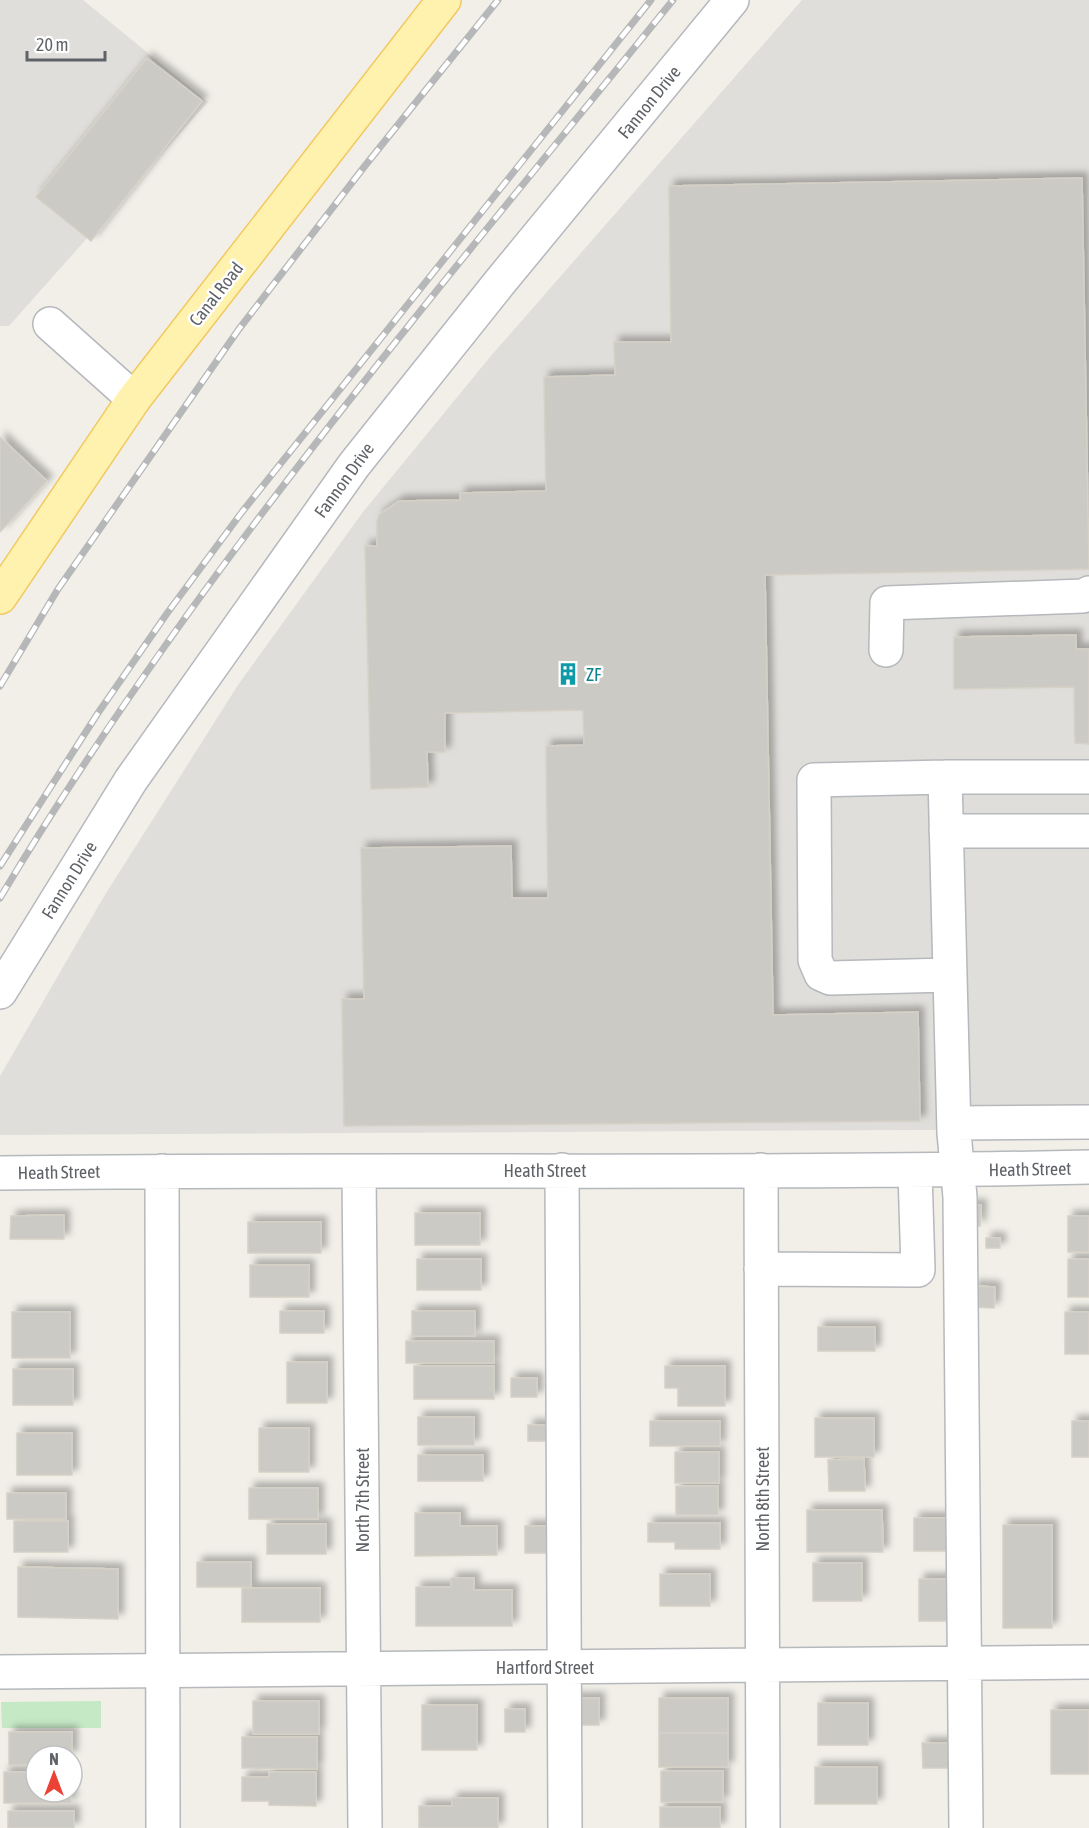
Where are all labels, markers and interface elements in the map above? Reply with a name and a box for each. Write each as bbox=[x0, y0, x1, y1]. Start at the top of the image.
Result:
scale bar bbox=[27, 24, 105, 62]
text: 20 m bbox=[36, 34, 68, 55]
street label: Fannon Drive bbox=[613, 61, 685, 143]
street label: Canal Road bbox=[185, 258, 247, 330]
street label: Fannon Drive bbox=[310, 439, 378, 521]
building icon: ZF bbox=[555, 661, 581, 687]
place label: ZF bbox=[586, 664, 602, 685]
street label: Fannon Drive bbox=[37, 837, 101, 923]
street label: Heath Street bbox=[988, 1158, 1072, 1180]
street label: Heath Street bbox=[504, 1160, 586, 1181]
street label: Heath Street bbox=[17, 1161, 101, 1183]
street label: North 8th Street bbox=[752, 1447, 773, 1551]
street label: North 7th Street bbox=[352, 1448, 373, 1552]
street label: Hartford Street bbox=[496, 1657, 594, 1678]
north arrow bbox=[24, 1744, 84, 1804]
text: N bbox=[49, 1750, 59, 1768]

